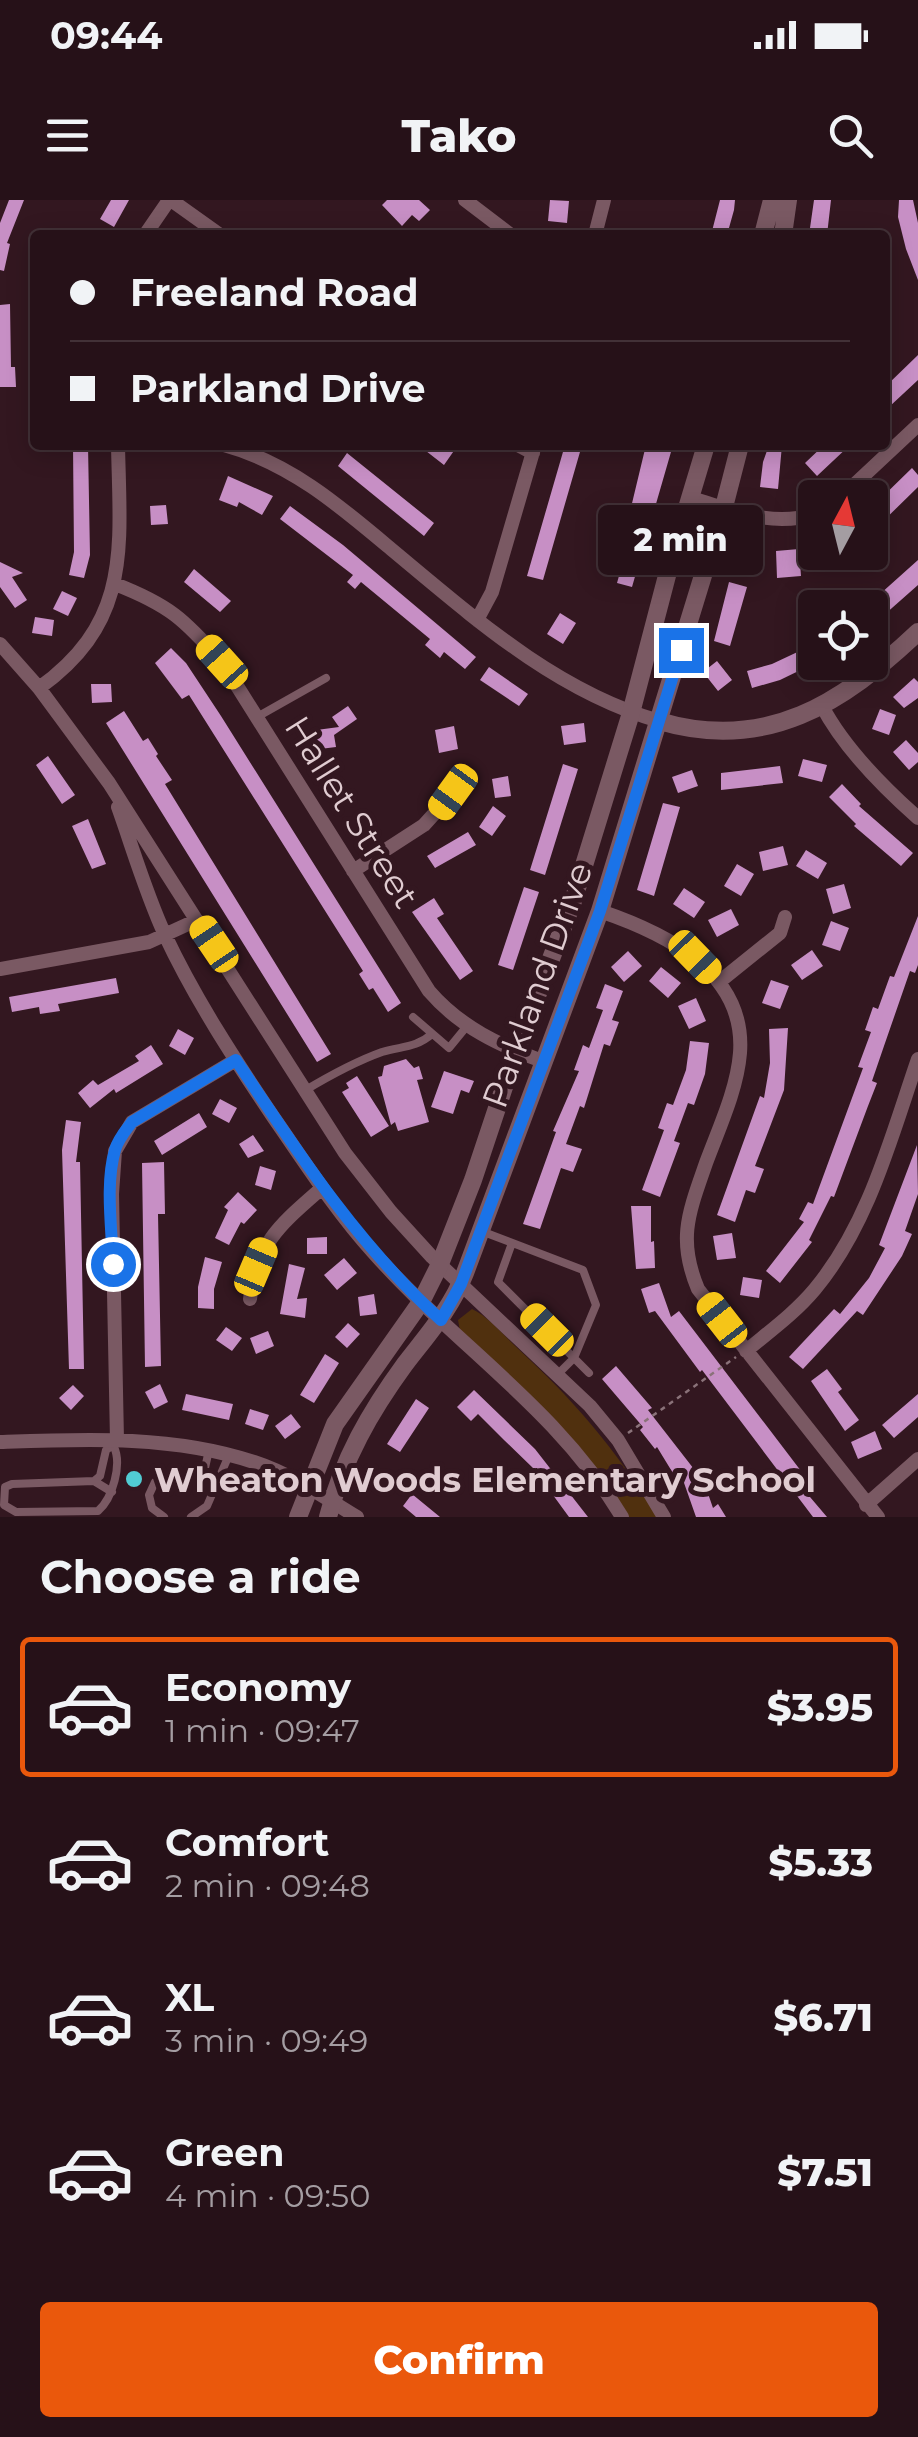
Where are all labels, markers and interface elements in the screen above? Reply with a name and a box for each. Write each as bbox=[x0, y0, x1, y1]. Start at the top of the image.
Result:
text: 09:44 bbox=[50, 12, 162, 59]
icon: menu bbox=[40, 108, 95, 163]
text: Tako bbox=[401, 108, 517, 163]
icon: search bbox=[823, 108, 878, 163]
text: Freeland Road bbox=[130, 269, 419, 316]
text: Parkland Drive bbox=[130, 365, 425, 412]
north arrow bbox=[798, 480, 888, 570]
map controls bbox=[798, 480, 888, 680]
callout: 2 min bbox=[598, 505, 764, 575]
text: 2 min bbox=[633, 520, 728, 559]
button: locate bbox=[798, 590, 888, 680]
route end bbox=[659, 628, 704, 673]
car bbox=[191, 630, 253, 694]
street label: Hallet Street bbox=[276, 708, 428, 916]
car bbox=[423, 759, 483, 825]
street label: Parkland Drive bbox=[473, 856, 601, 1114]
car bbox=[185, 911, 243, 977]
car bbox=[663, 925, 727, 989]
car bbox=[230, 1234, 282, 1300]
route start bbox=[91, 1242, 136, 1287]
car bbox=[692, 1287, 752, 1353]
car bbox=[515, 1298, 579, 1362]
place label: Wheaton Woods Elementary School bbox=[154, 1458, 816, 1501]
marker: Wheaton Woods Elementary School bbox=[123, 1468, 145, 1490]
text: Choose a ride bbox=[40, 1549, 361, 1604]
icon: car bbox=[45, 1662, 135, 1752]
text: Economy bbox=[165, 1664, 351, 1711]
text: $3.95 bbox=[767, 1684, 873, 1731]
text: 1 min · 09:47 bbox=[165, 1711, 360, 1750]
icon: car bbox=[45, 1817, 135, 1907]
text: Comfort bbox=[165, 1819, 329, 1866]
text: $5.33 bbox=[769, 1839, 873, 1886]
text: 2 min · 09:48 bbox=[165, 1866, 370, 1905]
icon: car bbox=[45, 1972, 135, 2062]
text: XL bbox=[165, 1974, 214, 2021]
text: $6.71 bbox=[774, 1994, 873, 2041]
text: 3 min · 09:49 bbox=[165, 2021, 368, 2060]
icon: car bbox=[45, 2127, 135, 2217]
text: Green bbox=[165, 2129, 285, 2176]
text: $7.51 bbox=[777, 2149, 873, 2196]
text: 4 min · 09:50 bbox=[165, 2176, 370, 2215]
button: Confirm bbox=[40, 2302, 878, 2417]

